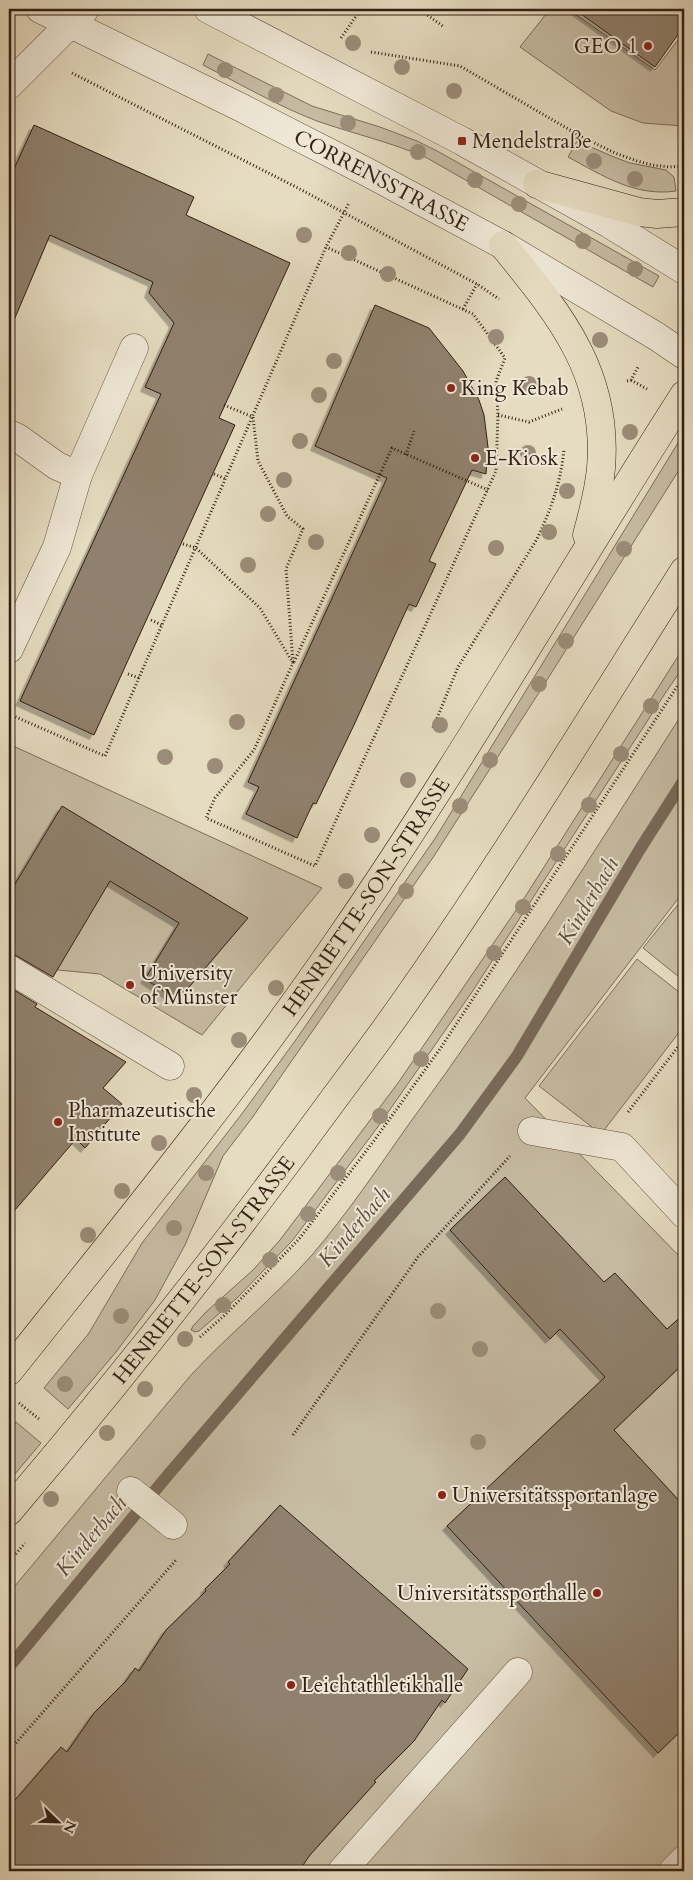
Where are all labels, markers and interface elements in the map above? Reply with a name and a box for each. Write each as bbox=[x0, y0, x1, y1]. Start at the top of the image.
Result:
place label: GEO 1 bbox=[574, 32, 638, 61]
marker: GEO 1 bbox=[642, 40, 654, 52]
street label: CORRENSSTRASSE bbox=[289, 122, 474, 239]
place label: Mendelstraße bbox=[472, 127, 592, 156]
marker: Mendelstraße bbox=[456, 135, 468, 147]
place label: King Kebab bbox=[461, 374, 569, 403]
marker: King Kebab bbox=[445, 382, 457, 394]
place label: E-Kiosk bbox=[485, 444, 559, 473]
marker: E-Kiosk bbox=[469, 452, 481, 464]
street label: HENRIETTE-SON-STRASSE bbox=[275, 772, 457, 1022]
water label: Kinderbach bbox=[550, 851, 626, 950]
place label: University of Münster bbox=[140, 959, 238, 1012]
marker: University of Münster bbox=[124, 979, 136, 991]
place label: Pharmazeutische Institute bbox=[68, 1096, 216, 1149]
marker: Pharmazeutische Institute bbox=[52, 1116, 64, 1128]
street label: HENRIETTE-SON-STRASSE bbox=[106, 1150, 302, 1390]
water label: Kinderbach bbox=[311, 1180, 397, 1273]
place label: Universitätssportanlage bbox=[452, 1481, 658, 1510]
water label: Kinderbach bbox=[48, 1489, 134, 1583]
marker: Universitätssportanlage bbox=[436, 1489, 448, 1501]
place label: Universitätssporthalle bbox=[397, 1579, 587, 1608]
marker: Universitätssporthalle bbox=[591, 1587, 603, 1599]
place label: Leichtathletikhalle bbox=[301, 1671, 464, 1700]
marker: Leichtathletikhalle bbox=[285, 1679, 297, 1691]
north arrow bbox=[32, 1798, 82, 1848]
text: N bbox=[58, 1818, 81, 1836]

